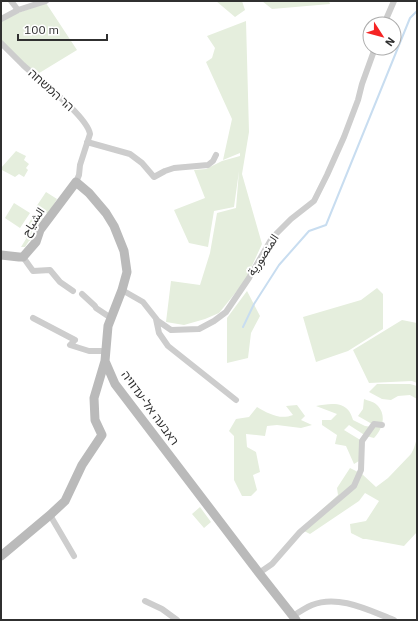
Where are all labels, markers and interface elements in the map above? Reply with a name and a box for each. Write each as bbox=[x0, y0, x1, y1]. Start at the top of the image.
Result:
scale bar bbox=[18, 16, 107, 42]
north arrow bbox=[362, 16, 402, 56]
text: 100 m bbox=[24, 22, 59, 37]
text: N bbox=[382, 35, 398, 49]
street label: הר המשחה bbox=[25, 65, 77, 114]
street label: الشياح bbox=[18, 204, 49, 240]
street label: المنصورية bbox=[244, 231, 282, 279]
street label: ראבעה אל-עדוויה bbox=[118, 368, 182, 448]

